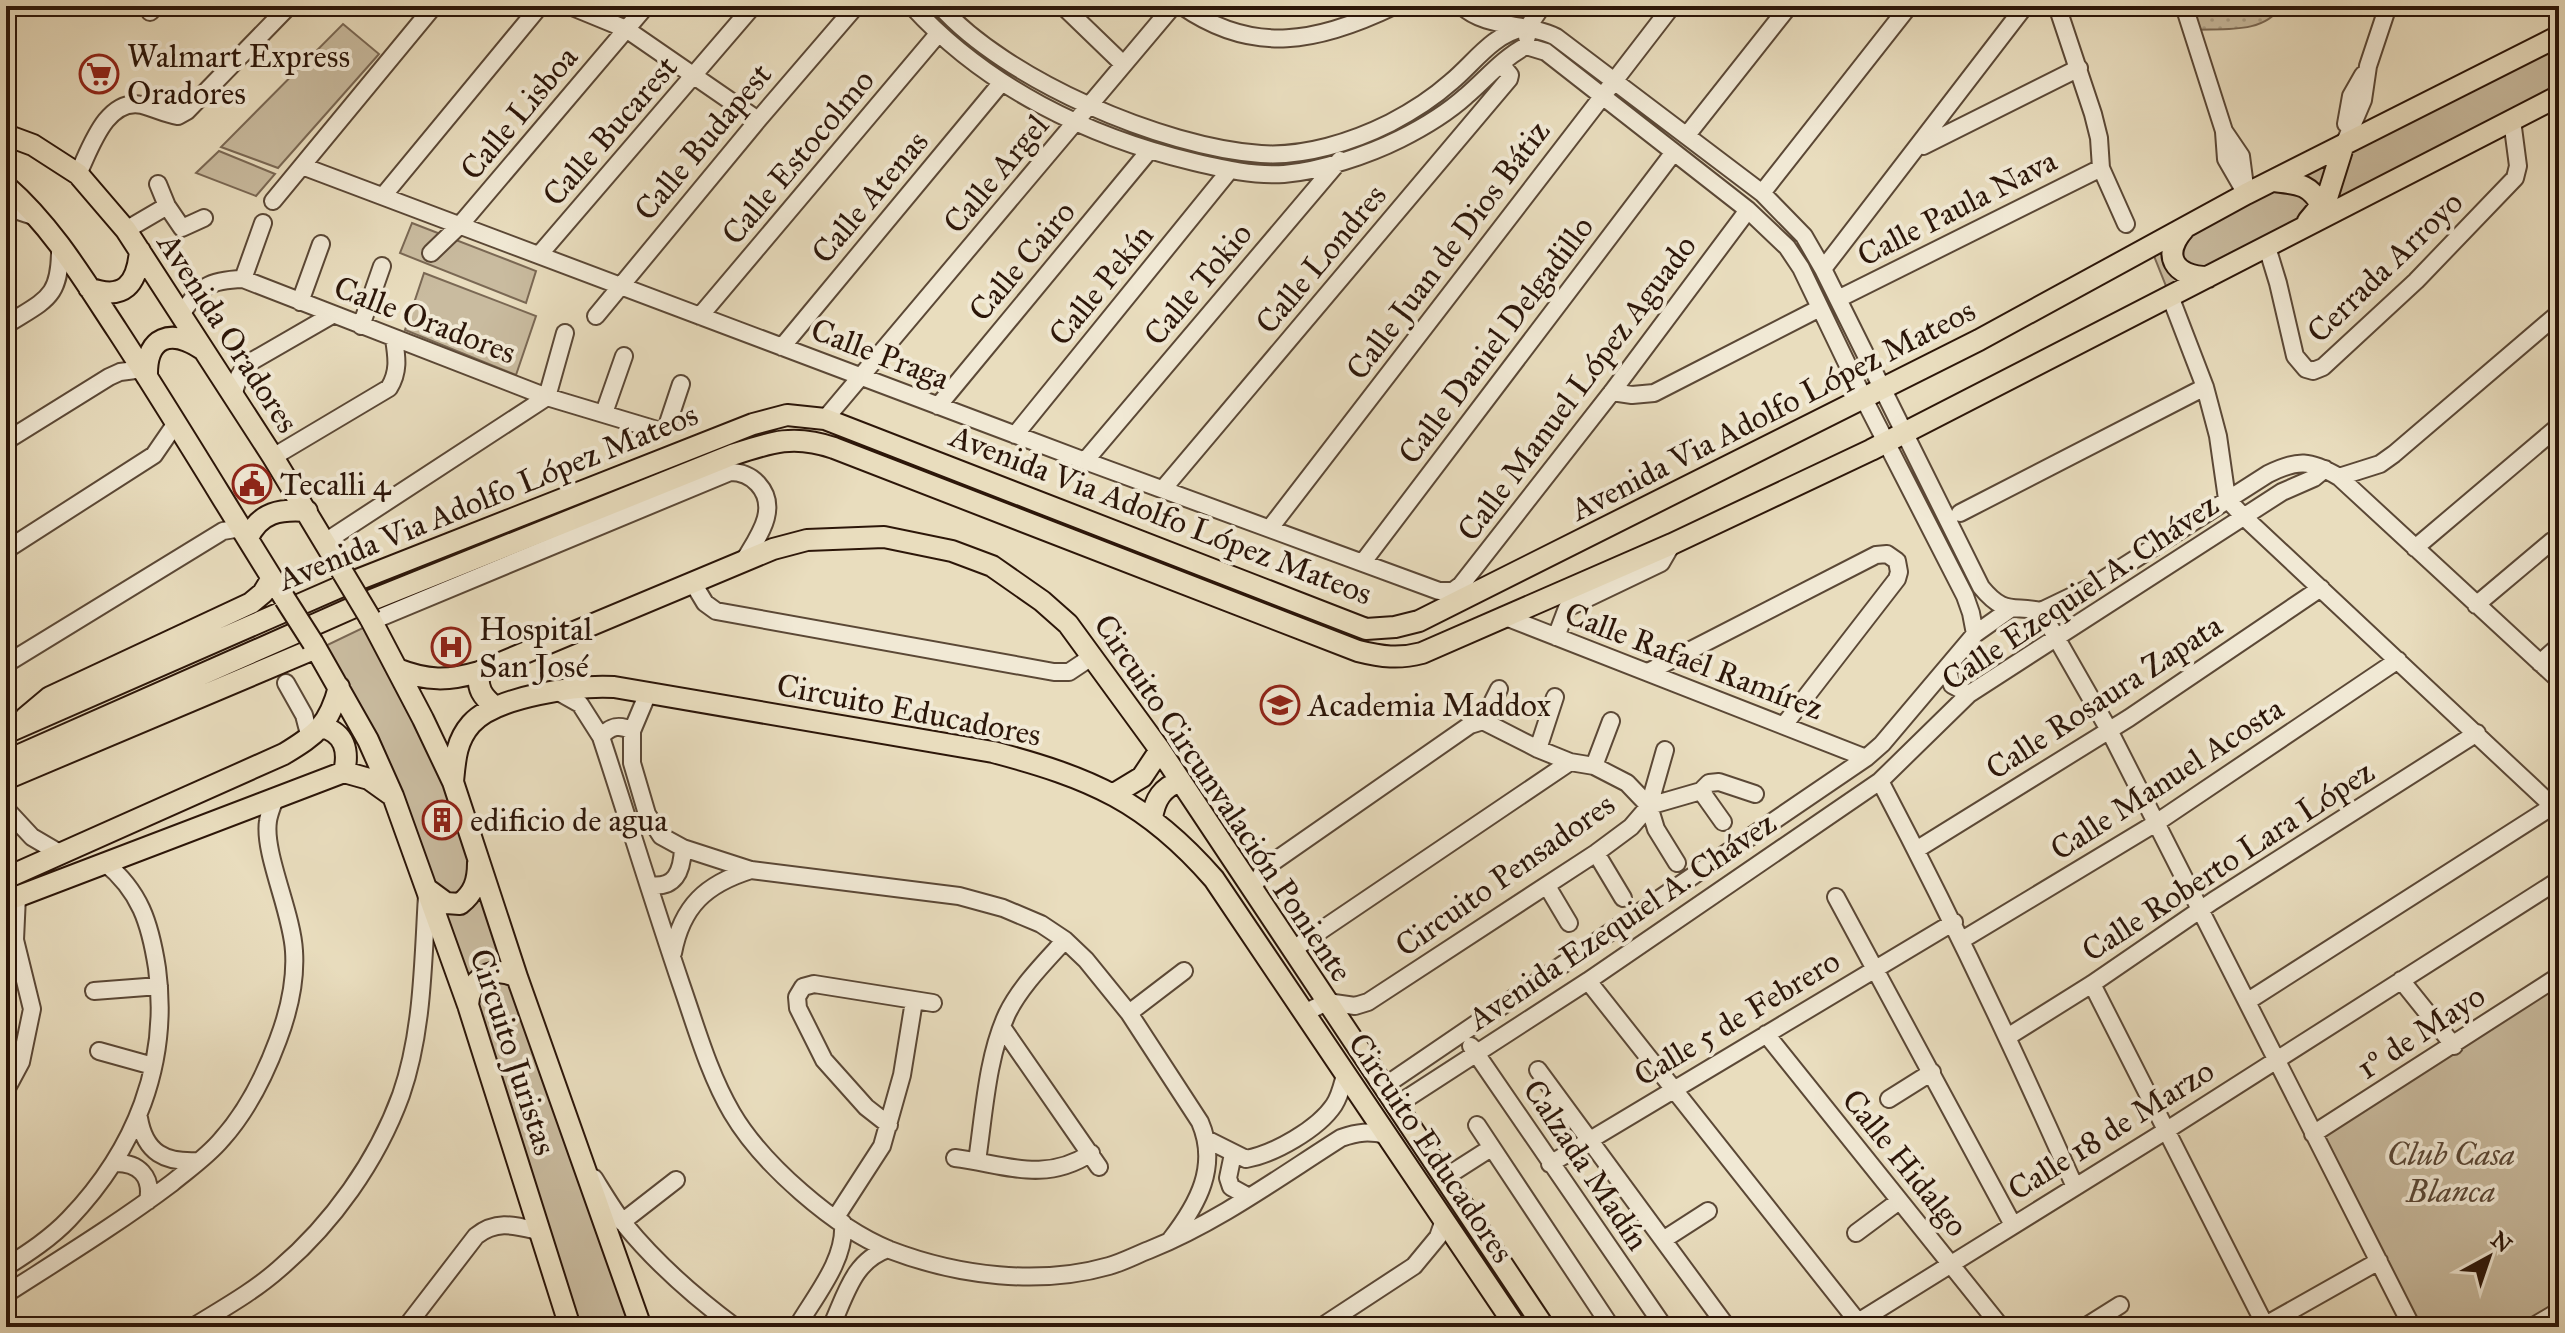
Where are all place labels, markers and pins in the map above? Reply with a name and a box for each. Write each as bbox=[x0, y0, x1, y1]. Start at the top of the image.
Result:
place label: Walmart Express Oradores bbox=[127, 37, 350, 113]
supermarket icon: Walmart Express Oradores bbox=[78, 53, 120, 95]
public building icon: Tecalli 4 bbox=[231, 463, 273, 505]
place label: Tecalli 4 bbox=[280, 465, 392, 504]
place label: Hospital San José bbox=[479, 610, 593, 686]
hospital icon: Hospital San José bbox=[430, 626, 472, 668]
school or university icon: Academia Maddox bbox=[1259, 684, 1301, 726]
place label: Academia Maddox bbox=[1306, 686, 1551, 725]
building icon: edificio de agua bbox=[421, 799, 463, 841]
place label: edificio de agua bbox=[470, 801, 668, 840]

